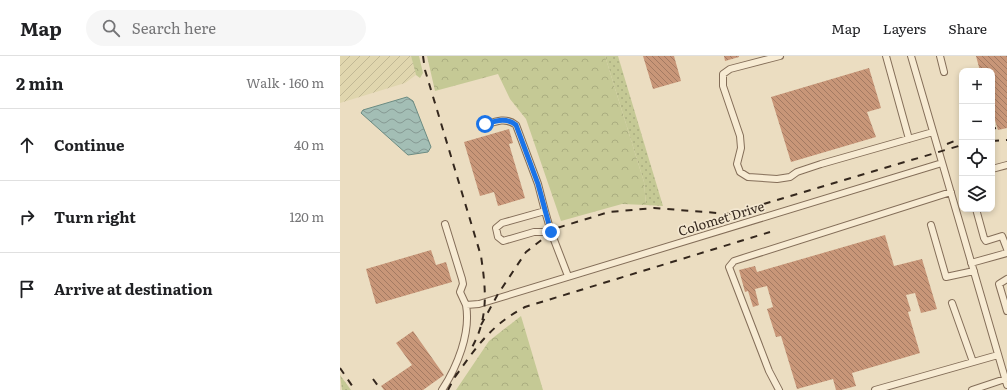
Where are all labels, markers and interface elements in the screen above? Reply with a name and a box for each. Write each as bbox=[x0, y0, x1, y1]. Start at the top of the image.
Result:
search box bbox=[86, 10, 366, 46]
text: Map bbox=[20, 14, 62, 42]
text: Search here bbox=[132, 16, 216, 39]
icon: search bbox=[100, 17, 122, 39]
text: Map bbox=[831, 18, 861, 38]
text: Layers bbox=[883, 18, 926, 38]
text: Share bbox=[948, 18, 987, 38]
map controls bbox=[959, 68, 995, 212]
button: + bbox=[959, 68, 995, 104]
text: 2 min bbox=[16, 70, 64, 95]
text: Walk · 160 m bbox=[246, 73, 324, 92]
button: − bbox=[959, 104, 995, 140]
route start bbox=[476, 115, 494, 133]
text: Continue bbox=[54, 133, 124, 156]
icon: ahead bbox=[16, 134, 38, 156]
text: 40 m bbox=[294, 135, 324, 154]
button: locate bbox=[959, 140, 995, 176]
button: layers bbox=[959, 176, 995, 212]
street label: Colomet Drive bbox=[676, 196, 767, 240]
text: Turn right bbox=[54, 205, 136, 228]
icon: right bbox=[16, 206, 38, 228]
text: 120 m bbox=[289, 207, 324, 226]
route end bbox=[542, 223, 560, 241]
text: Arrive at destination bbox=[54, 277, 213, 300]
icon: arrive bbox=[16, 278, 38, 300]

